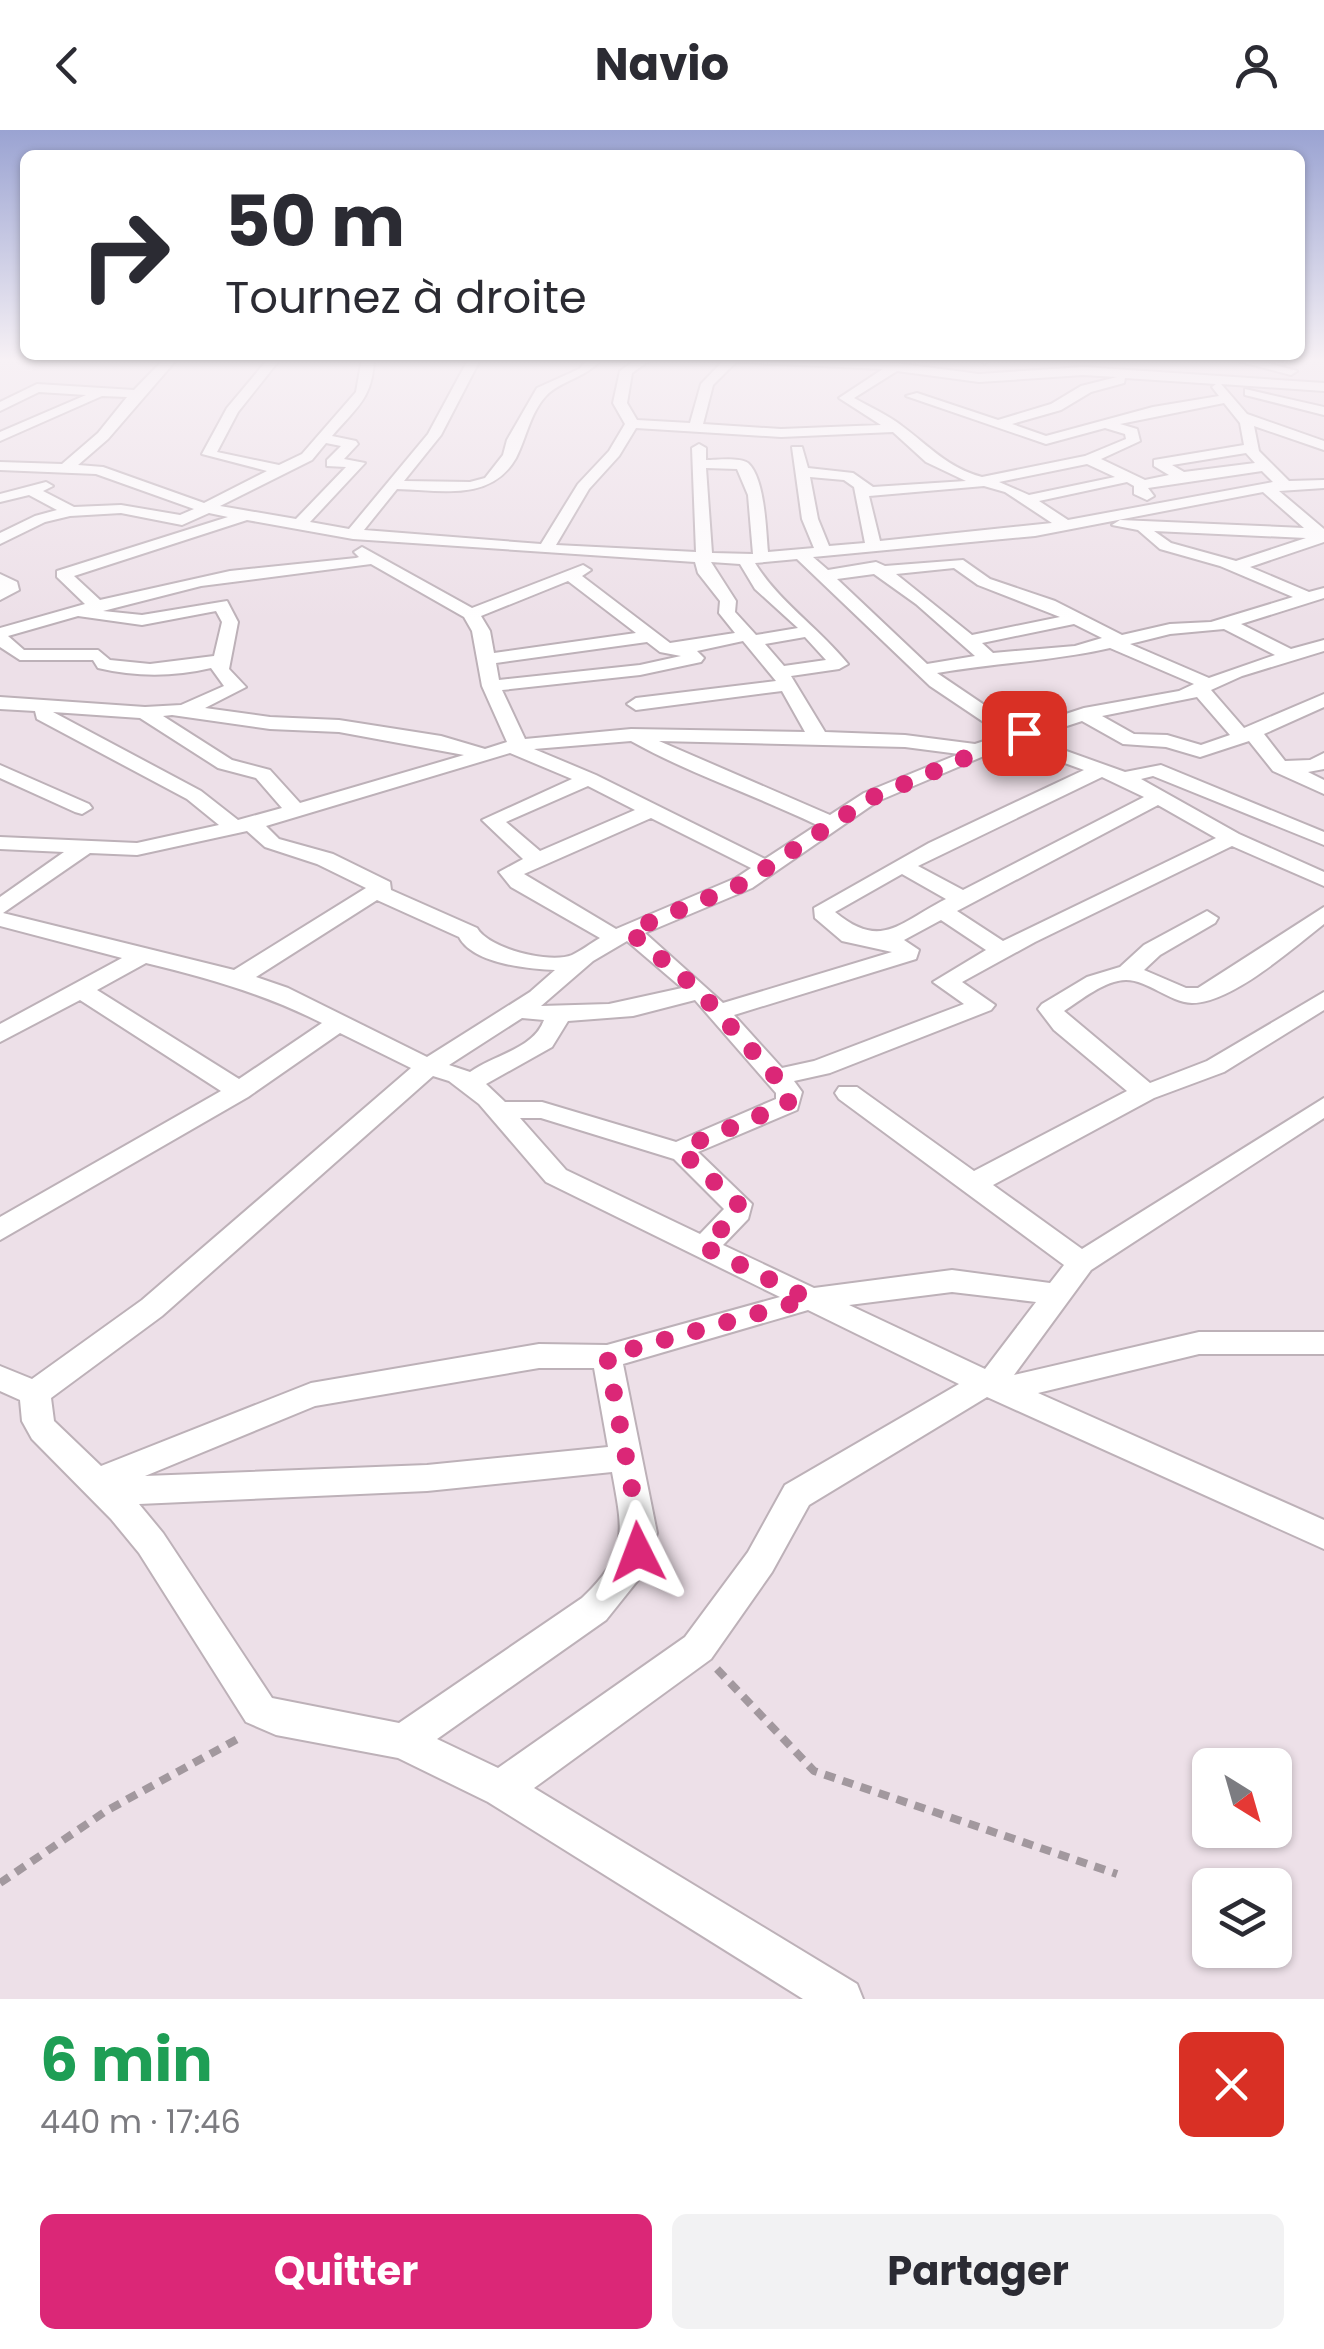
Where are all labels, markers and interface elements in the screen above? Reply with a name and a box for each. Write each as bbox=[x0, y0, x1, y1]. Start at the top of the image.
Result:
text: Navio bbox=[595, 33, 729, 96]
icon: back bbox=[40, 38, 95, 93]
icon: person bbox=[1229, 38, 1284, 93]
text: 50 m bbox=[225, 172, 405, 271]
icon: right bbox=[60, 190, 190, 320]
text: Tournez à droite bbox=[225, 266, 587, 329]
pin bbox=[982, 691, 1067, 776]
icon: arrive bbox=[997, 706, 1052, 761]
position arrow bbox=[586, 1500, 690, 1604]
north arrow bbox=[1192, 1748, 1292, 1848]
map controls bbox=[1192, 1748, 1292, 1968]
button: layers bbox=[1192, 1868, 1292, 1968]
text: 6 min bbox=[40, 2018, 213, 2102]
button: close bbox=[1179, 2032, 1284, 2137]
text: 440 m · 17:46 bbox=[40, 2099, 241, 2144]
button: Quitter bbox=[40, 2214, 652, 2329]
button: Partager bbox=[672, 2214, 1284, 2329]

